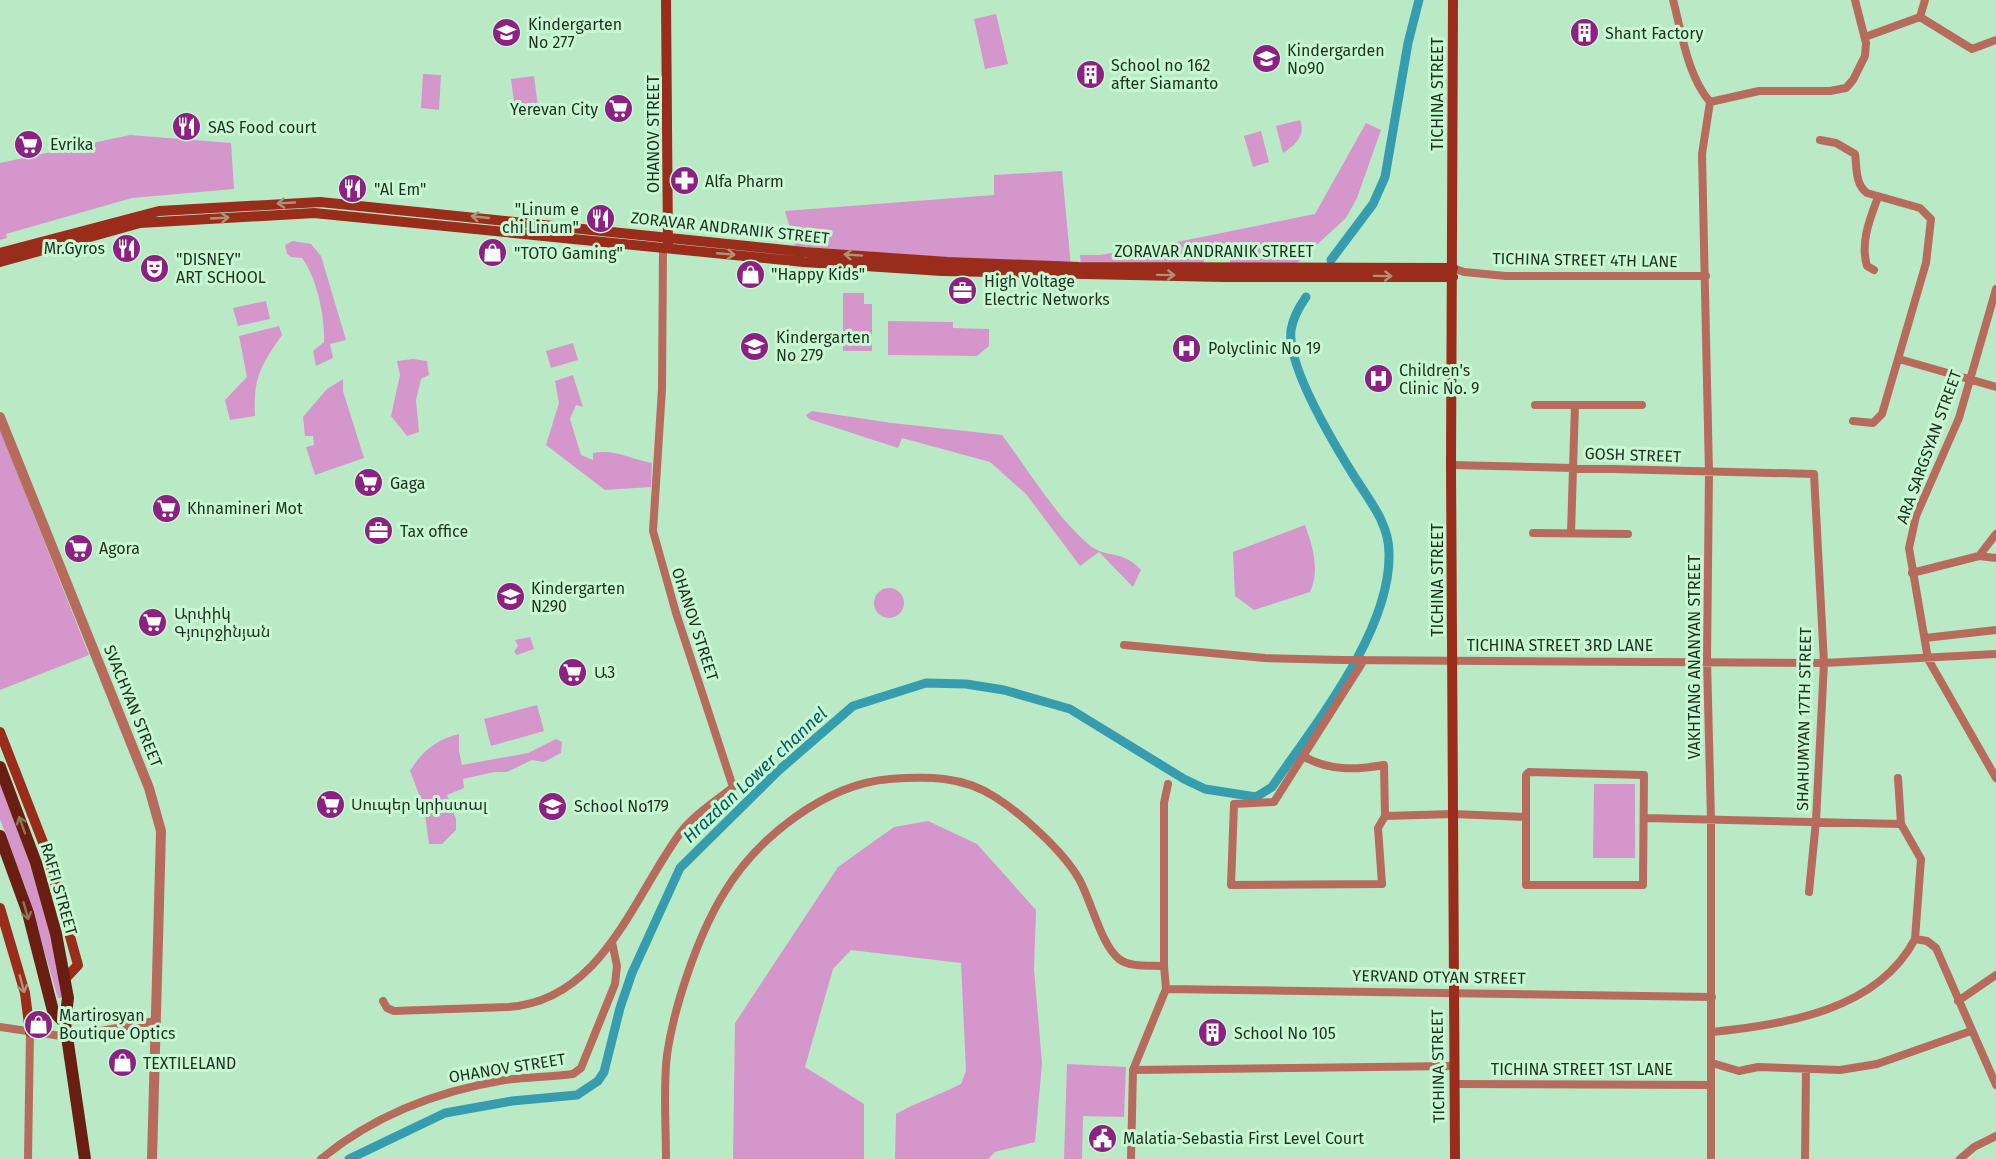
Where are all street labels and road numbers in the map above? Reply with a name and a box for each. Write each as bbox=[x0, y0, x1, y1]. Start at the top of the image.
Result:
street label: TICHINA STREET bbox=[1428, 36, 1447, 151]
street label: OHANOV STREET bbox=[644, 74, 663, 193]
street label: ZORAVAR ANDRANIK STREET bbox=[630, 208, 831, 248]
street label: ZORAVAR ANDRANIK STREET bbox=[1114, 242, 1315, 261]
street label: TICHINA STREET 4TH LANE bbox=[1492, 249, 1678, 271]
street label: ARA SARGSYAN STREET bbox=[1892, 367, 1966, 526]
street label: GOSH STREET bbox=[1584, 444, 1682, 466]
street label: TICHINA STREET bbox=[1428, 522, 1447, 637]
street label: VAKHTANG ANANYAN STREET bbox=[1685, 554, 1704, 759]
street label: OHANOV STREET bbox=[668, 565, 722, 684]
street label: SHAHUMYAN 17TH STREET bbox=[1793, 626, 1815, 811]
street label: TICHINA STREET 3RD LANE bbox=[1467, 636, 1653, 655]
street label: SVACHYAN STREET bbox=[100, 642, 166, 770]
street label: RAFFI STREET bbox=[37, 841, 81, 938]
street label: YERVAND OTYAN STREET bbox=[1352, 966, 1526, 988]
street label: TICHINA STREET bbox=[1427, 1008, 1448, 1123]
street label: OHANOV STREET bbox=[447, 1049, 567, 1087]
street label: TICHINA STREET 1ST LANE bbox=[1491, 1060, 1673, 1079]

